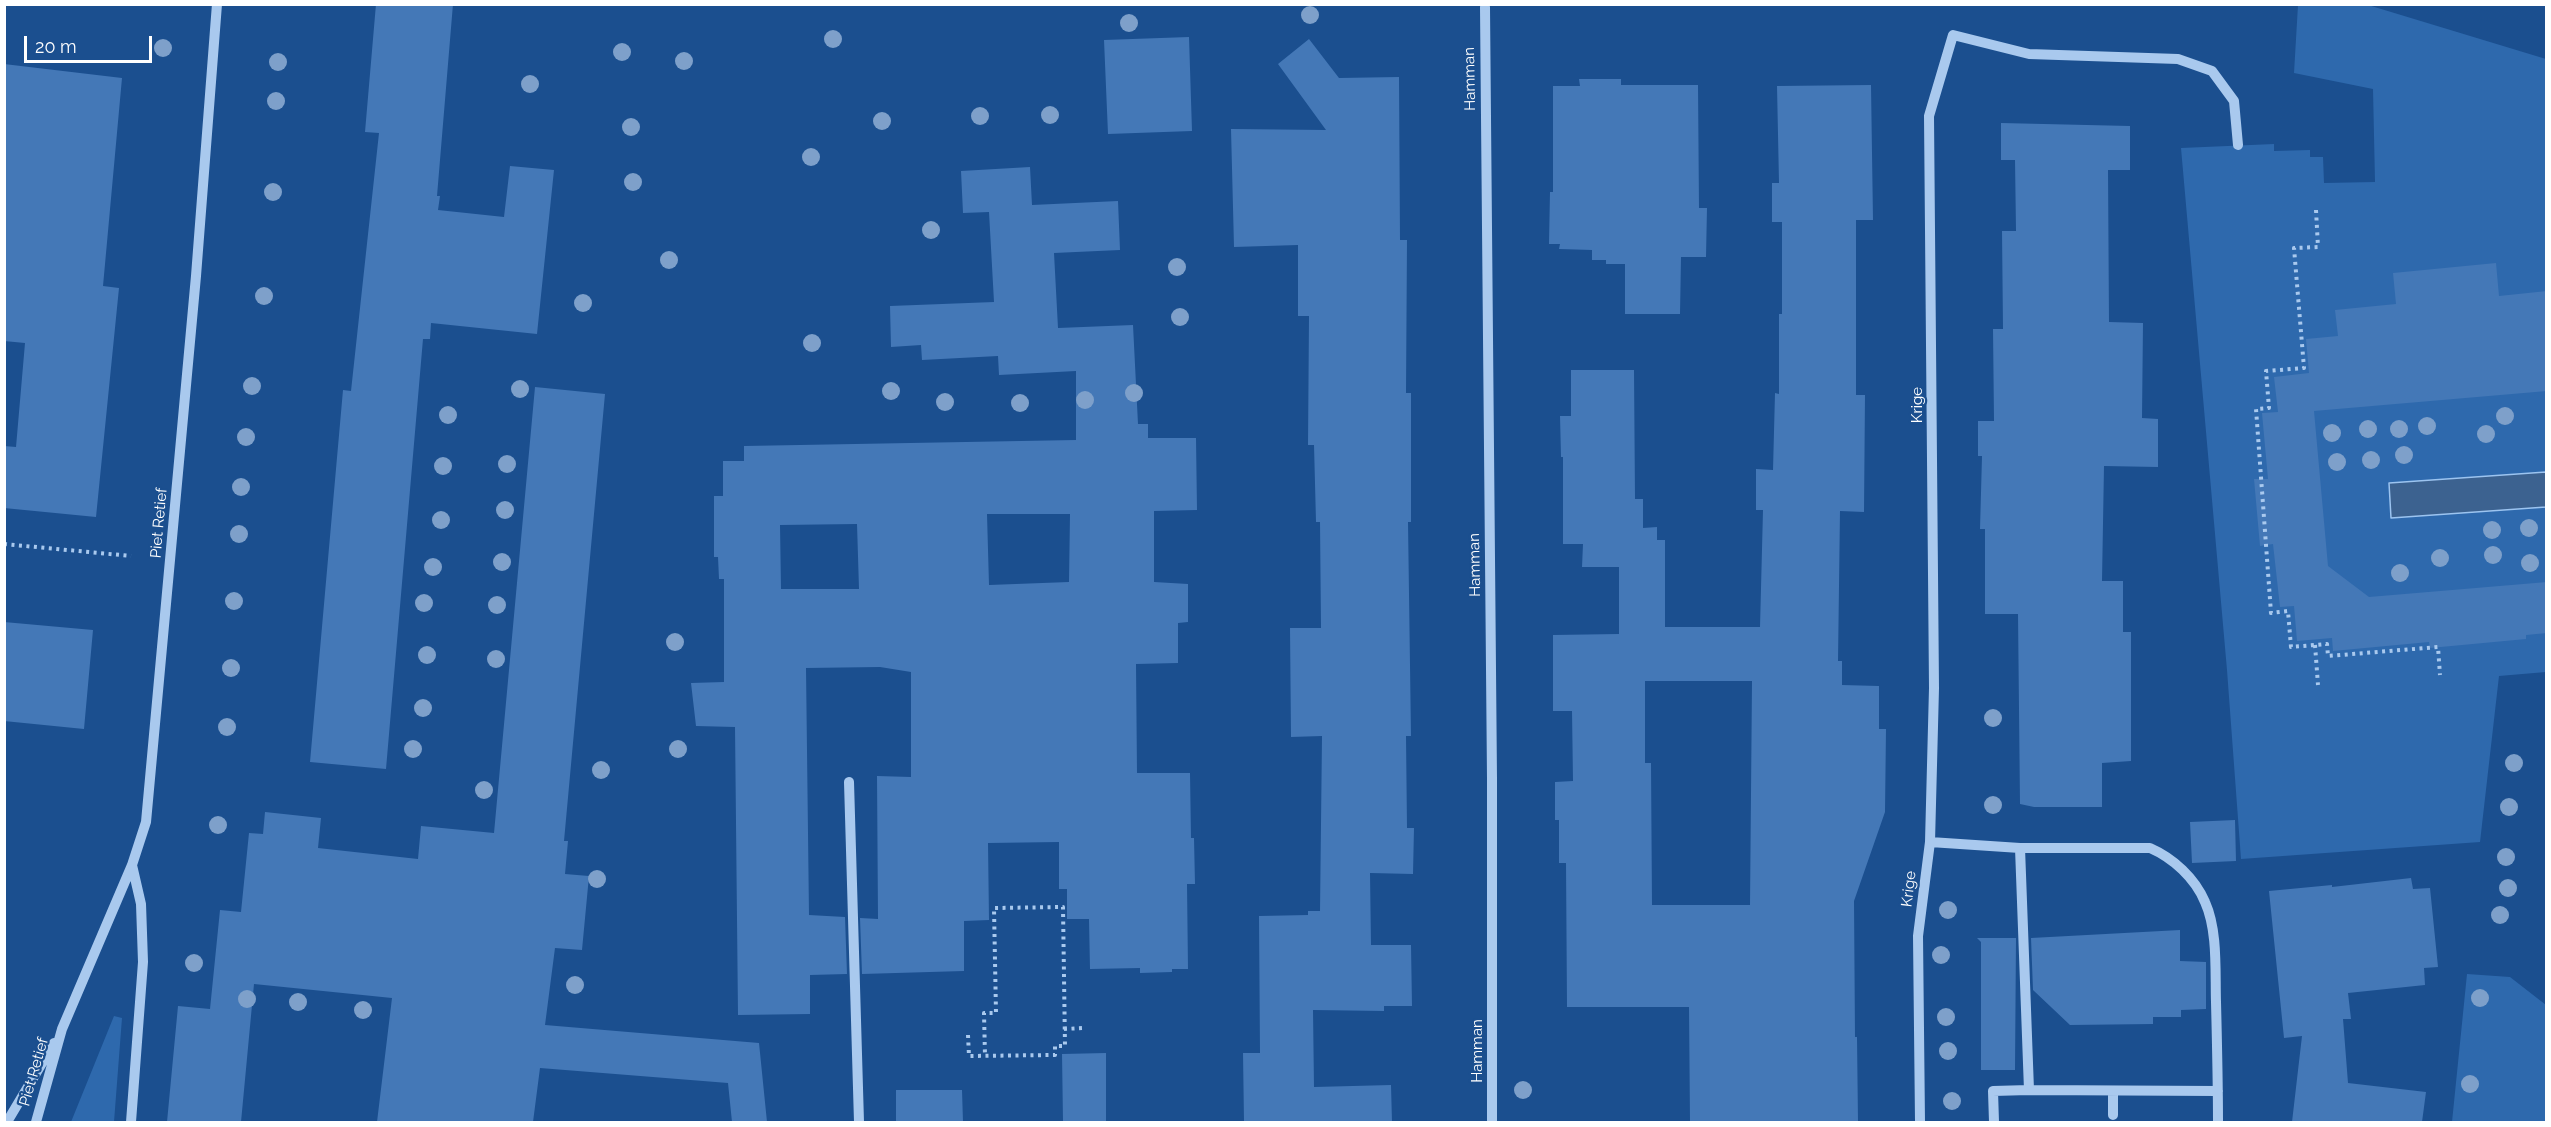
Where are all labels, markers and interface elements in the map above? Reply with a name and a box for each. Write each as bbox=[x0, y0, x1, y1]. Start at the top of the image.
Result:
scale bar bbox=[27, 24, 154, 62]
text: 20 m bbox=[35, 36, 77, 57]
street label: Hamman bbox=[1460, 47, 1480, 111]
street label: Krige bbox=[1908, 387, 1926, 423]
street label: Piet Retief bbox=[147, 487, 171, 559]
street label: Hamman bbox=[1465, 533, 1485, 597]
street label: Krige bbox=[1898, 870, 1920, 908]
street label: Hamman bbox=[1468, 1019, 1486, 1083]
street label: Piet Retief bbox=[16, 1036, 52, 1108]

